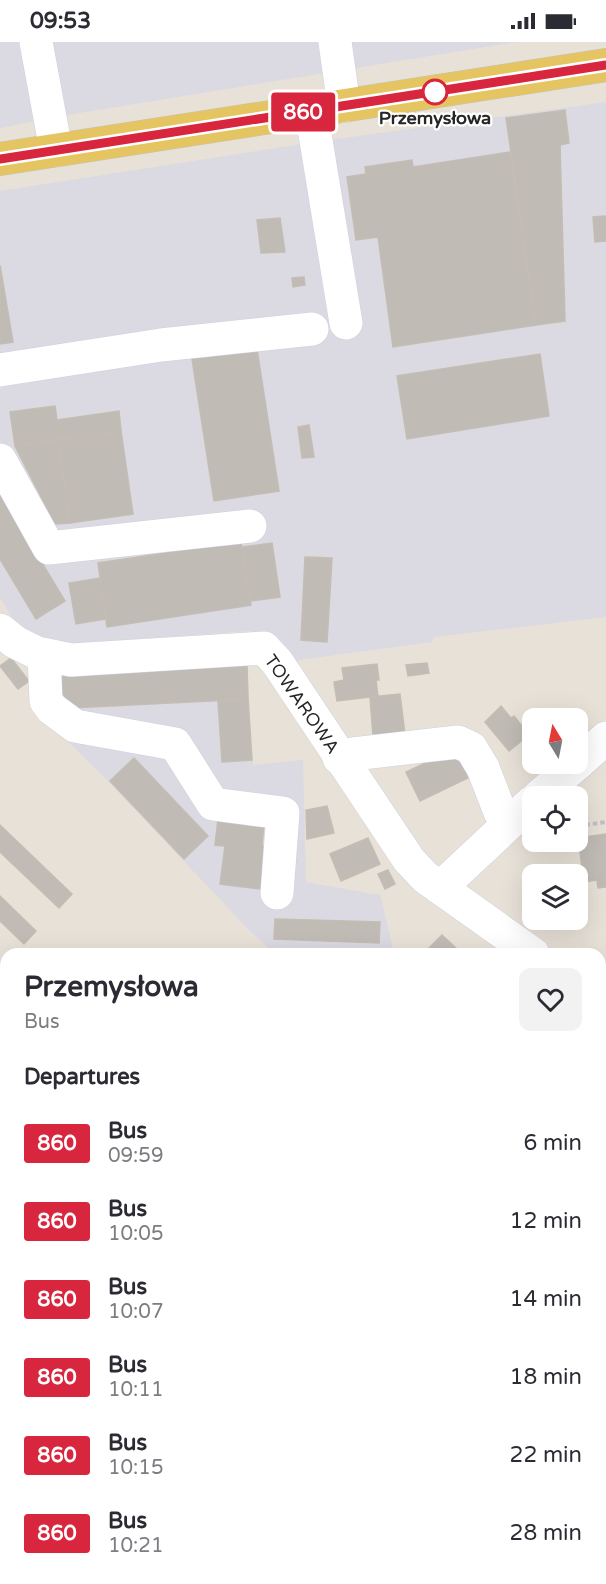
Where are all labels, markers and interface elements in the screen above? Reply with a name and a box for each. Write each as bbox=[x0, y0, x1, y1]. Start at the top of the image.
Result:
text: 09:53 bbox=[30, 8, 91, 34]
marker: Przemysłowa bbox=[422, 79, 448, 105]
line badge: 860 bbox=[268, 92, 338, 132]
text: 860 bbox=[283, 100, 323, 125]
place label: Przemysłowa bbox=[379, 107, 491, 129]
street label: TOWAROWA bbox=[260, 650, 344, 758]
north arrow bbox=[522, 708, 588, 774]
map controls bbox=[522, 708, 588, 930]
button: locate bbox=[522, 786, 588, 852]
button: layers bbox=[522, 864, 588, 930]
button: heart bbox=[519, 968, 582, 1031]
text: Przemysłowa bbox=[24, 970, 199, 1004]
text: Bus bbox=[24, 1010, 60, 1034]
text: Departures bbox=[24, 1064, 140, 1090]
text: Bus bbox=[108, 1118, 147, 1144]
text: 6 min bbox=[523, 1130, 582, 1156]
text: 860 bbox=[37, 1131, 77, 1156]
text: 09:59 bbox=[108, 1144, 163, 1168]
text: Bus bbox=[108, 1196, 147, 1222]
text: 12 min bbox=[510, 1208, 582, 1234]
text: 860 bbox=[37, 1209, 77, 1234]
text: 10:05 bbox=[108, 1222, 163, 1246]
text: Bus bbox=[108, 1274, 147, 1300]
text: 14 min bbox=[510, 1286, 582, 1312]
text: 860 bbox=[37, 1287, 77, 1312]
text: 10:07 bbox=[108, 1300, 163, 1324]
text: Bus bbox=[108, 1352, 147, 1378]
text: 18 min bbox=[510, 1364, 582, 1390]
text: 860 bbox=[37, 1365, 77, 1390]
text: 10:11 bbox=[108, 1378, 163, 1402]
text: Bus bbox=[108, 1430, 147, 1456]
text: 22 min bbox=[510, 1442, 582, 1468]
text: 860 bbox=[37, 1443, 77, 1468]
text: 10:15 bbox=[108, 1456, 163, 1480]
text: Bus bbox=[108, 1508, 147, 1534]
text: 28 min bbox=[510, 1520, 582, 1546]
text: 860 bbox=[37, 1521, 77, 1546]
text: 10:21 bbox=[108, 1534, 163, 1558]

